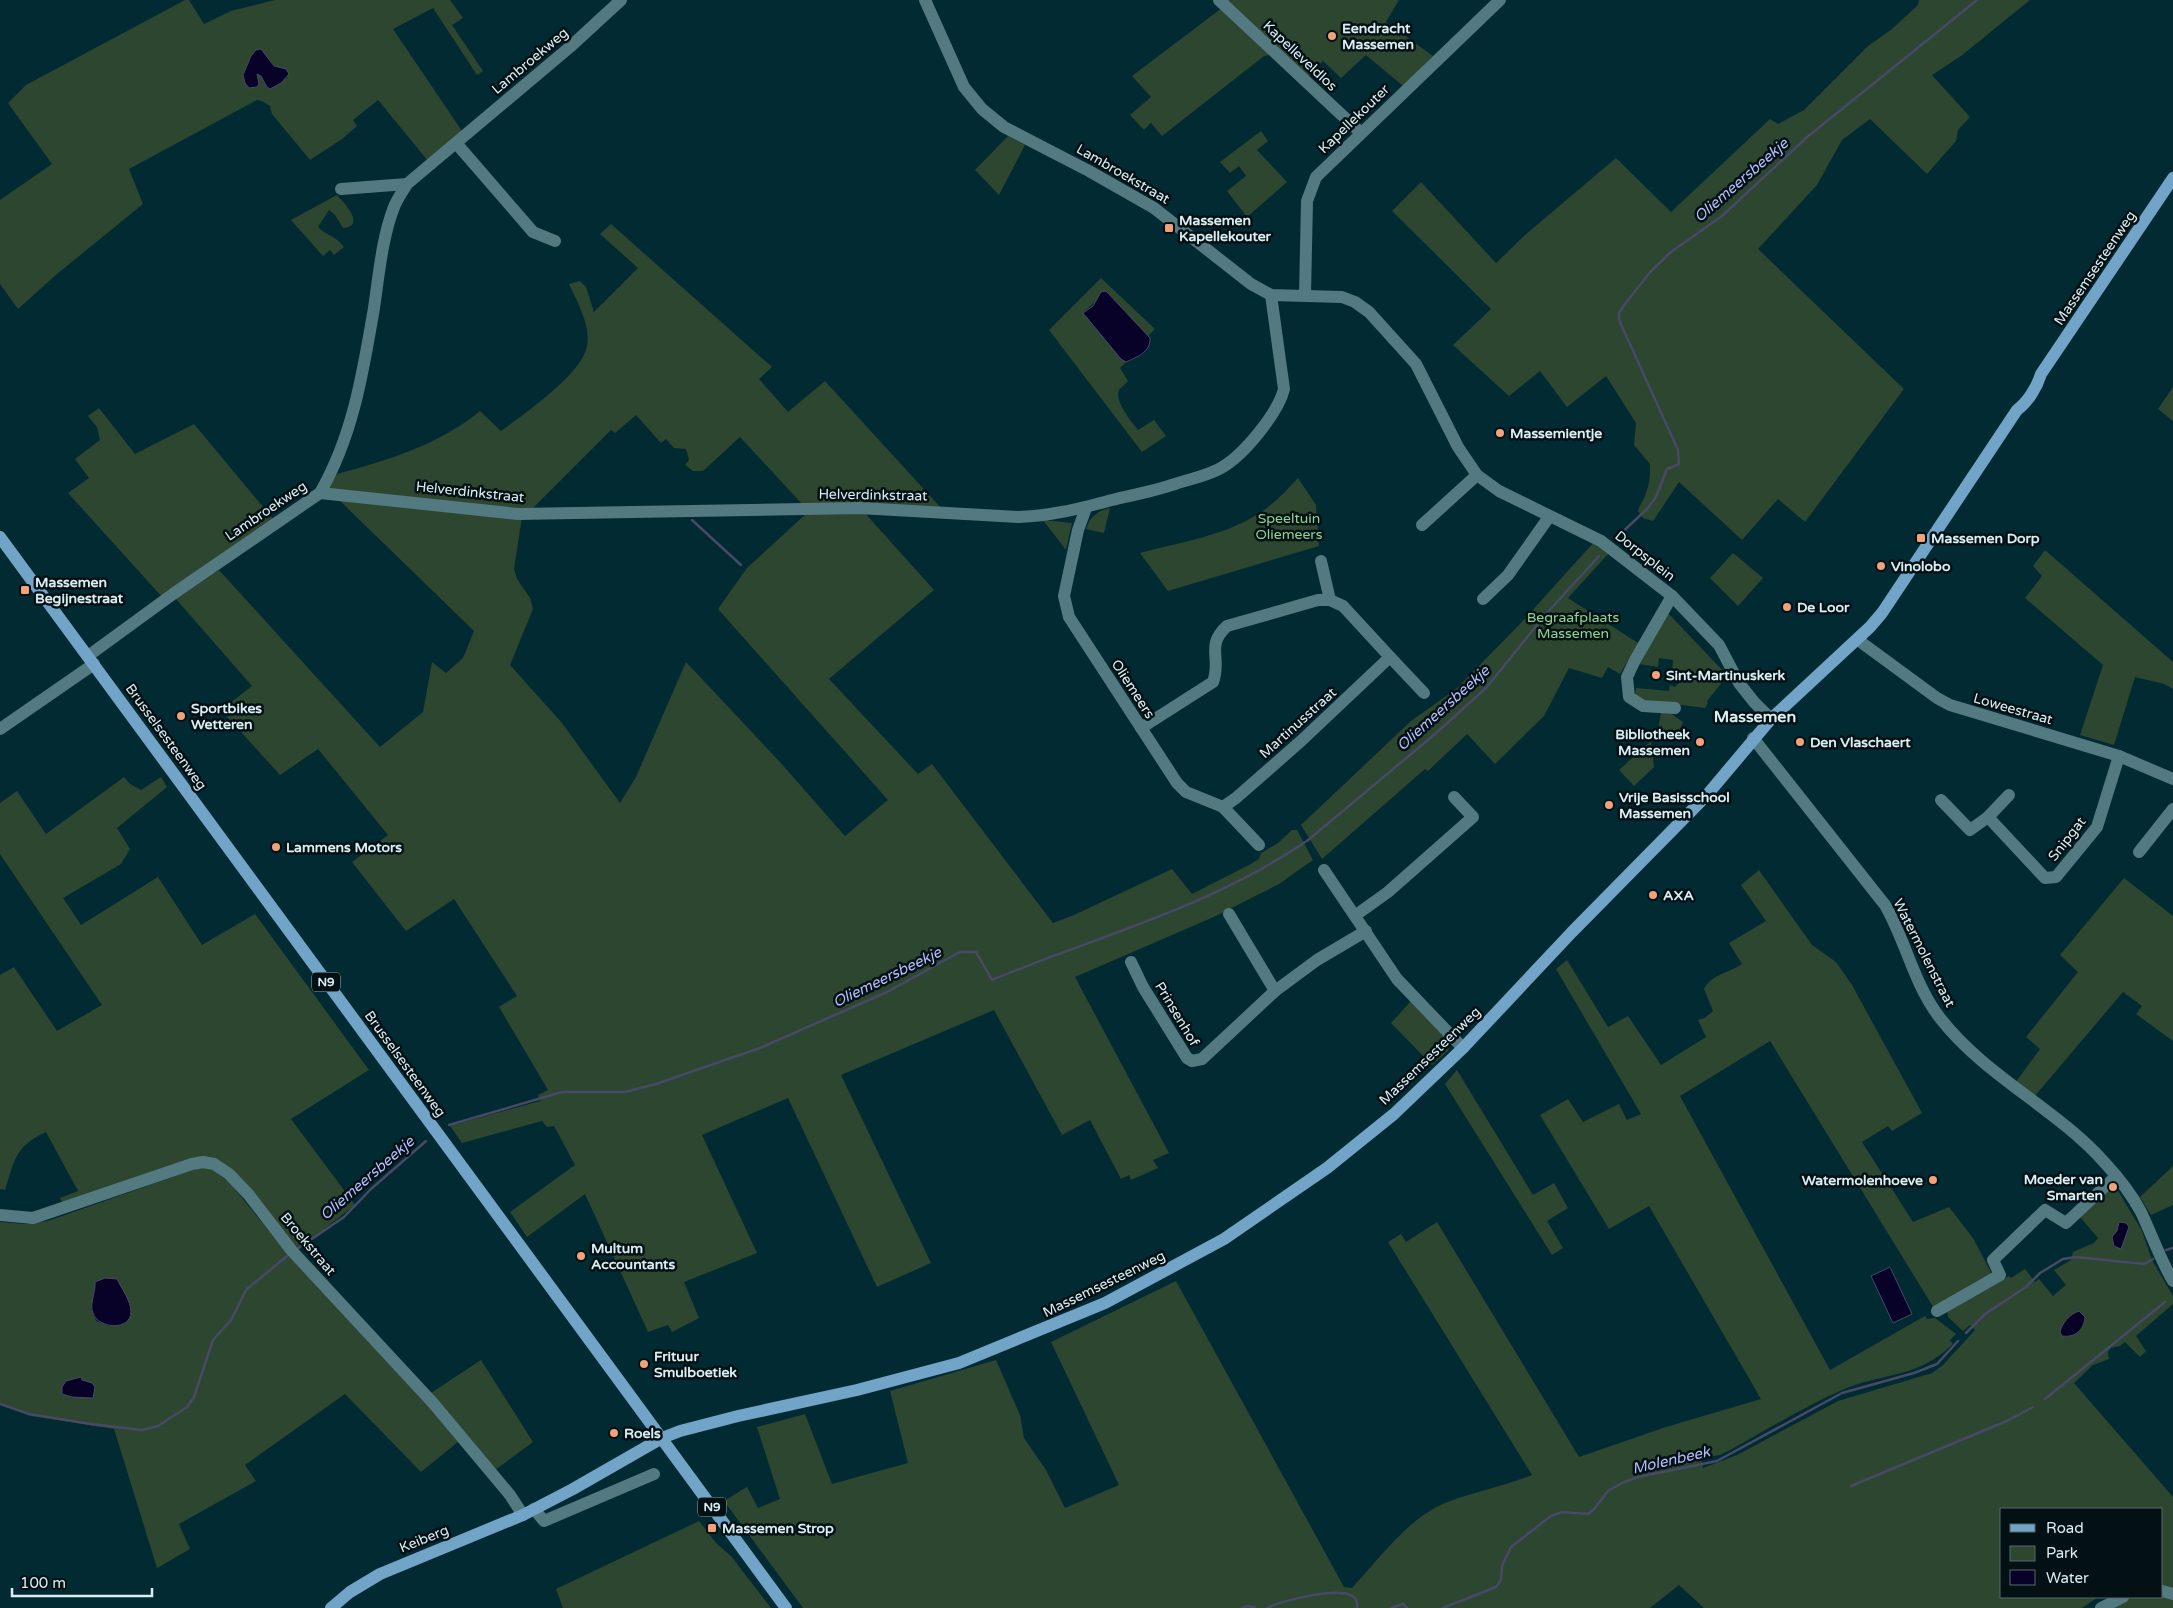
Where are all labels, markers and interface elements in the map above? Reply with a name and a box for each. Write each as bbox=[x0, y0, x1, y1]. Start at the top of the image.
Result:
street label: Kapelleveldlos bbox=[1259, 17, 1341, 95]
place label: Eendracht Massemen bbox=[1342, 20, 1414, 53]
street label: Lambroekweg bbox=[488, 24, 572, 98]
marker: Eendracht Massemen bbox=[1326, 30, 1338, 42]
street label: Kapellekouter bbox=[1315, 80, 1393, 157]
water label: Oliemeersbeekje bbox=[1690, 133, 1793, 226]
street label: Lambroekstraat bbox=[1073, 140, 1173, 208]
street label: Massemsesteenweg bbox=[2050, 208, 2140, 328]
place label: Massemen Kapellekouter bbox=[1179, 212, 1272, 245]
marker: Massemen Kapellekouter bbox=[1163, 222, 1175, 234]
place label: Massemientje bbox=[1510, 425, 1602, 442]
marker: Massemientje bbox=[1494, 427, 1506, 439]
street label: Lambroekweg bbox=[222, 478, 310, 544]
street label: Helverdinkstraat bbox=[415, 478, 526, 506]
street label: Helverdinkstraat bbox=[818, 486, 928, 504]
park label: Speeltuin Oliemeers bbox=[1256, 510, 1323, 543]
street label: Dorpsplein bbox=[1611, 527, 1679, 585]
place label: Massemen Dorp bbox=[1931, 530, 2040, 547]
marker: Massemen Dorp bbox=[1915, 532, 1927, 544]
place label: Vinolobo bbox=[1891, 558, 1951, 575]
marker: Vinolobo bbox=[1875, 560, 1887, 572]
place label: Massemen Begijnestraat bbox=[35, 574, 124, 607]
marker: Massemen Begijnestraat bbox=[19, 584, 31, 596]
place label: De Loor bbox=[1797, 599, 1850, 616]
marker: De Loor bbox=[1781, 601, 1793, 613]
park label: Begraafplaats Massemen bbox=[1527, 609, 1620, 642]
street label: Oliemeers bbox=[1108, 656, 1159, 722]
water label: Oliemeersbeekje bbox=[1393, 661, 1494, 754]
place label: Sint-Martinuskerk bbox=[1666, 667, 1785, 684]
marker: Sint-Martinuskerk bbox=[1650, 669, 1662, 681]
street label: Brusselsesteenweg bbox=[122, 681, 210, 793]
street label: Martinusstraat bbox=[1256, 684, 1340, 762]
street label: Loweestraat bbox=[1971, 690, 2055, 729]
place label: Sportbikes Wetteren bbox=[191, 700, 262, 733]
district label: Massemen bbox=[1714, 707, 1796, 727]
marker: Sportbikes Wetteren bbox=[175, 710, 187, 722]
place label: Bibliotheek Massemen bbox=[1615, 726, 1690, 759]
place label: Den Vlaschaert bbox=[1810, 734, 1911, 751]
marker: Bibliotheek Massemen bbox=[1694, 736, 1706, 748]
marker: Den Vlaschaert bbox=[1794, 736, 1806, 748]
place label: Vrije Basisschool Massemen bbox=[1619, 789, 1730, 822]
marker: Vrije Basisschool Massemen bbox=[1603, 799, 1615, 811]
street label: Snipgat bbox=[2045, 813, 2090, 864]
place label: Lammens Motors bbox=[286, 839, 402, 856]
marker: Lammens Motors bbox=[270, 841, 282, 853]
place label: AXA bbox=[1663, 887, 1695, 904]
marker: AXA bbox=[1647, 889, 1659, 901]
street label: Watermolenstraat bbox=[1889, 896, 1959, 1011]
water label: Oliemeersbeekje bbox=[830, 942, 946, 1011]
road number: N9 bbox=[312, 972, 340, 992]
street label: Prinsenhof bbox=[1151, 979, 1203, 1050]
street label: Massemsesteenweg bbox=[1376, 1003, 1484, 1109]
street label: Brusselsesteenweg bbox=[361, 1008, 449, 1120]
water label: Oliemeersbeekje bbox=[316, 1131, 419, 1224]
place label: Moeder van Smarten bbox=[2024, 1171, 2103, 1204]
place label: Watermolenhoeve bbox=[1802, 1172, 1923, 1189]
marker: Watermolenhoeve bbox=[1927, 1174, 1939, 1186]
marker: Moeder van Smarten bbox=[2107, 1181, 2119, 1193]
street label: Broekstraat bbox=[277, 1209, 340, 1279]
place label: Multum Accountants bbox=[591, 1240, 675, 1273]
street label: Massemsesteenweg bbox=[1040, 1247, 1168, 1321]
marker: Multum Accountants bbox=[575, 1250, 587, 1262]
place label: Frituur Smulboetiek bbox=[654, 1348, 737, 1381]
marker: Frituur Smulboetiek bbox=[638, 1358, 650, 1370]
place label: Roels bbox=[624, 1425, 661, 1442]
marker: Roels bbox=[608, 1427, 620, 1439]
water label: Molenbeek bbox=[1630, 1442, 1713, 1478]
road number: N9 bbox=[698, 1498, 726, 1516]
legend bbox=[2000, 1508, 2163, 1598]
text: Road bbox=[2046, 1519, 2084, 1537]
place label: Massemen Strop bbox=[722, 1520, 834, 1537]
street label: Keiberg bbox=[397, 1521, 451, 1557]
marker: Massemen Strop bbox=[706, 1522, 718, 1534]
text: Park bbox=[2046, 1544, 2078, 1562]
scale bar bbox=[12, 1566, 152, 1598]
text: Water bbox=[2046, 1569, 2089, 1587]
text: 100 m bbox=[20, 1574, 66, 1592]

